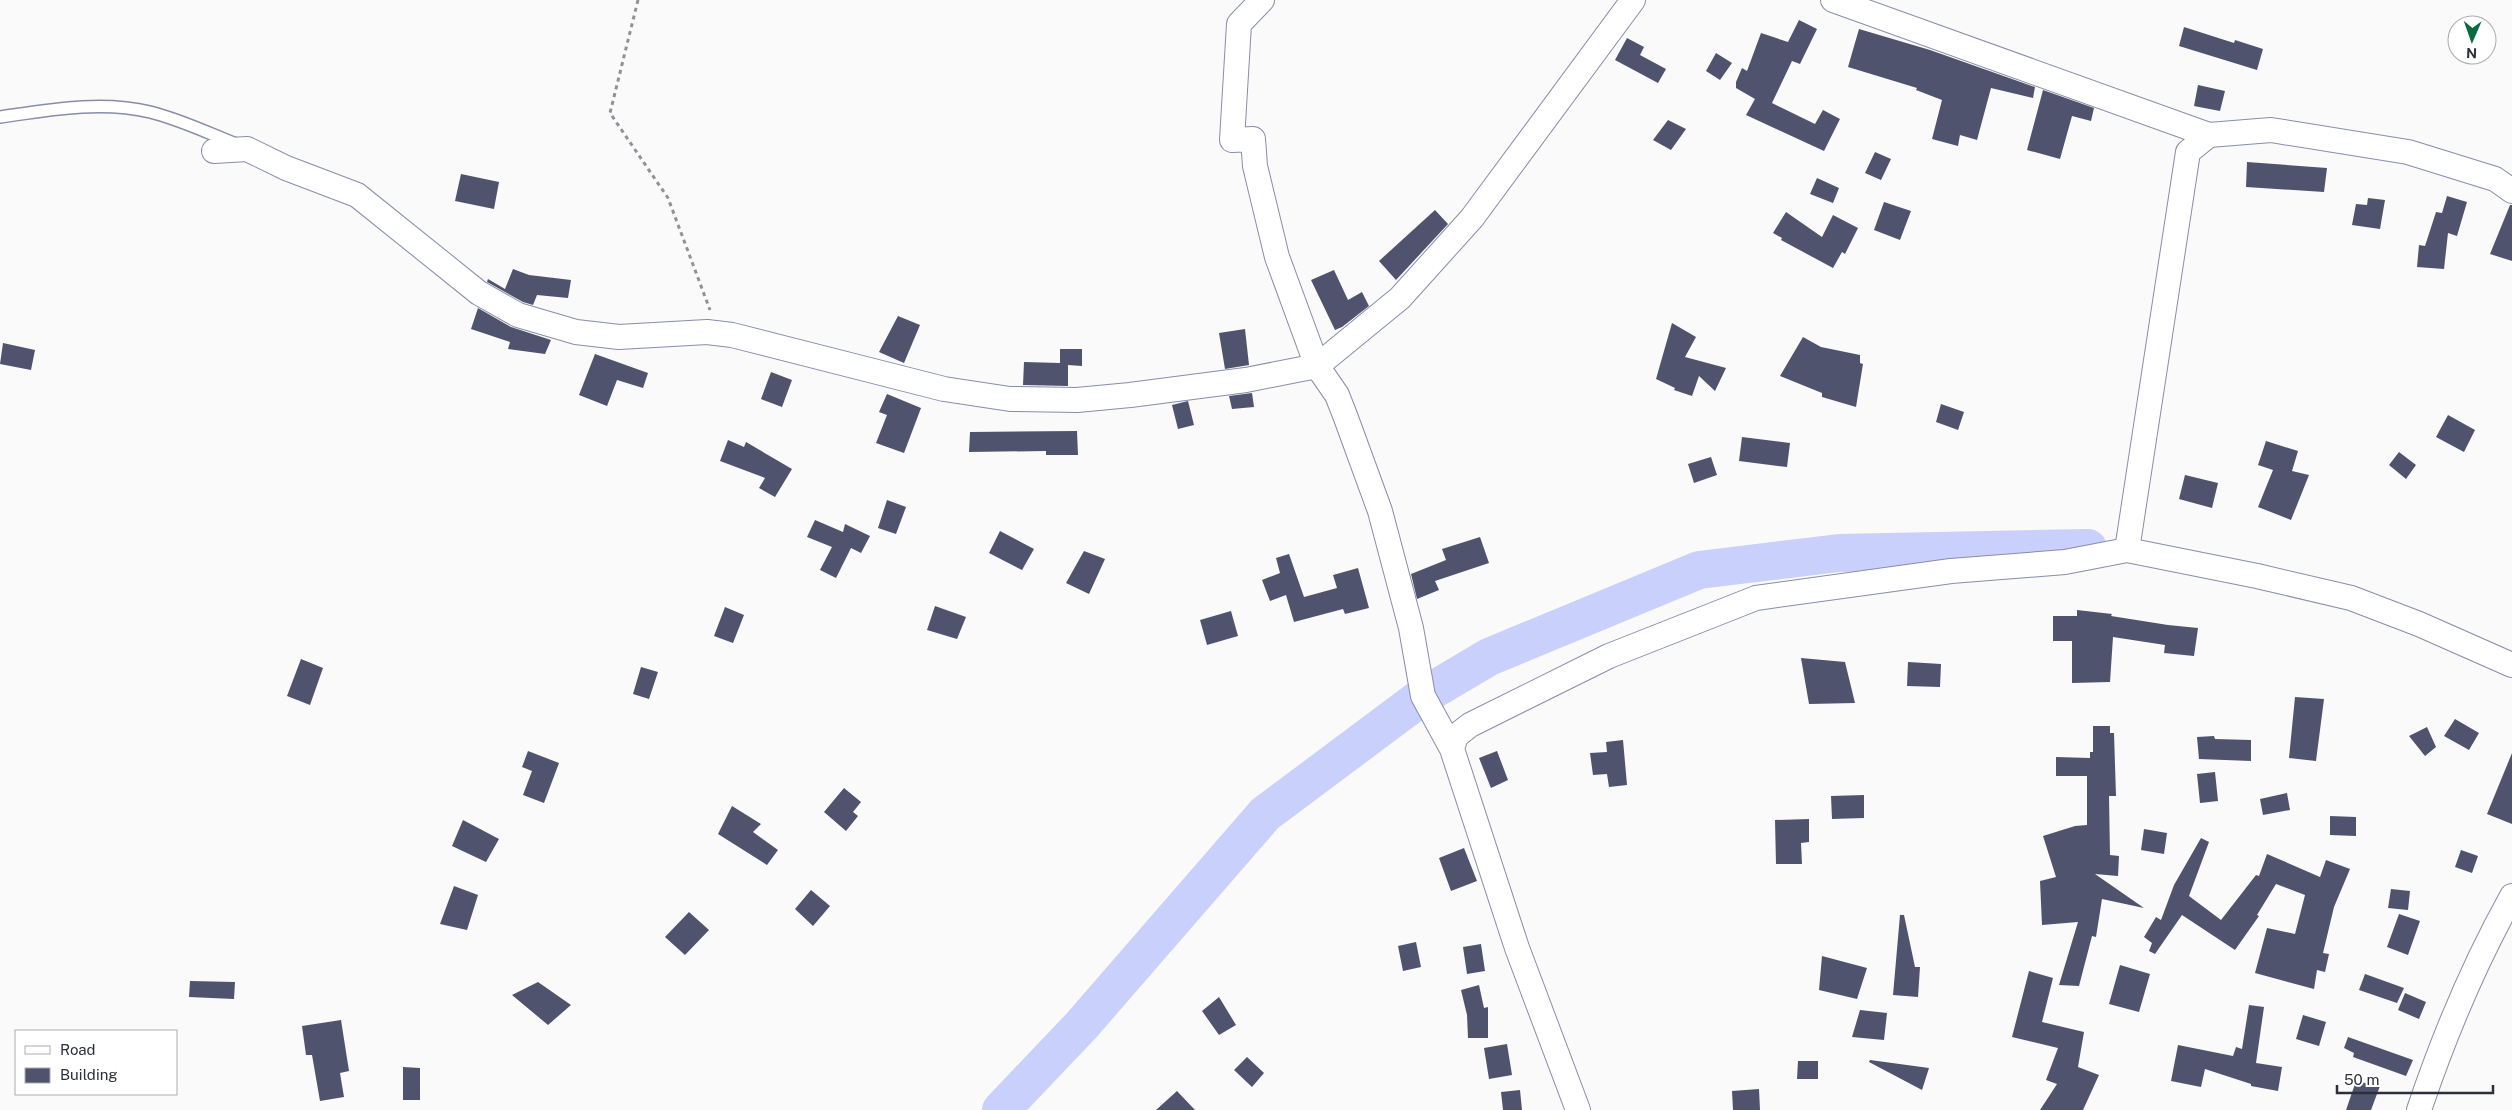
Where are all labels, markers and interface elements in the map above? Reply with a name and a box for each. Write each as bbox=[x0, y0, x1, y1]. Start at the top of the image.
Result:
north arrow bbox=[2447, 15, 2497, 65]
text: N bbox=[2466, 45, 2477, 61]
legend bbox=[15, 1030, 178, 1095]
text: Road bbox=[60, 1041, 96, 1058]
scale bar bbox=[2337, 1062, 2493, 1094]
text: Building bbox=[60, 1066, 118, 1083]
text: 50 m bbox=[2344, 1071, 2379, 1088]

